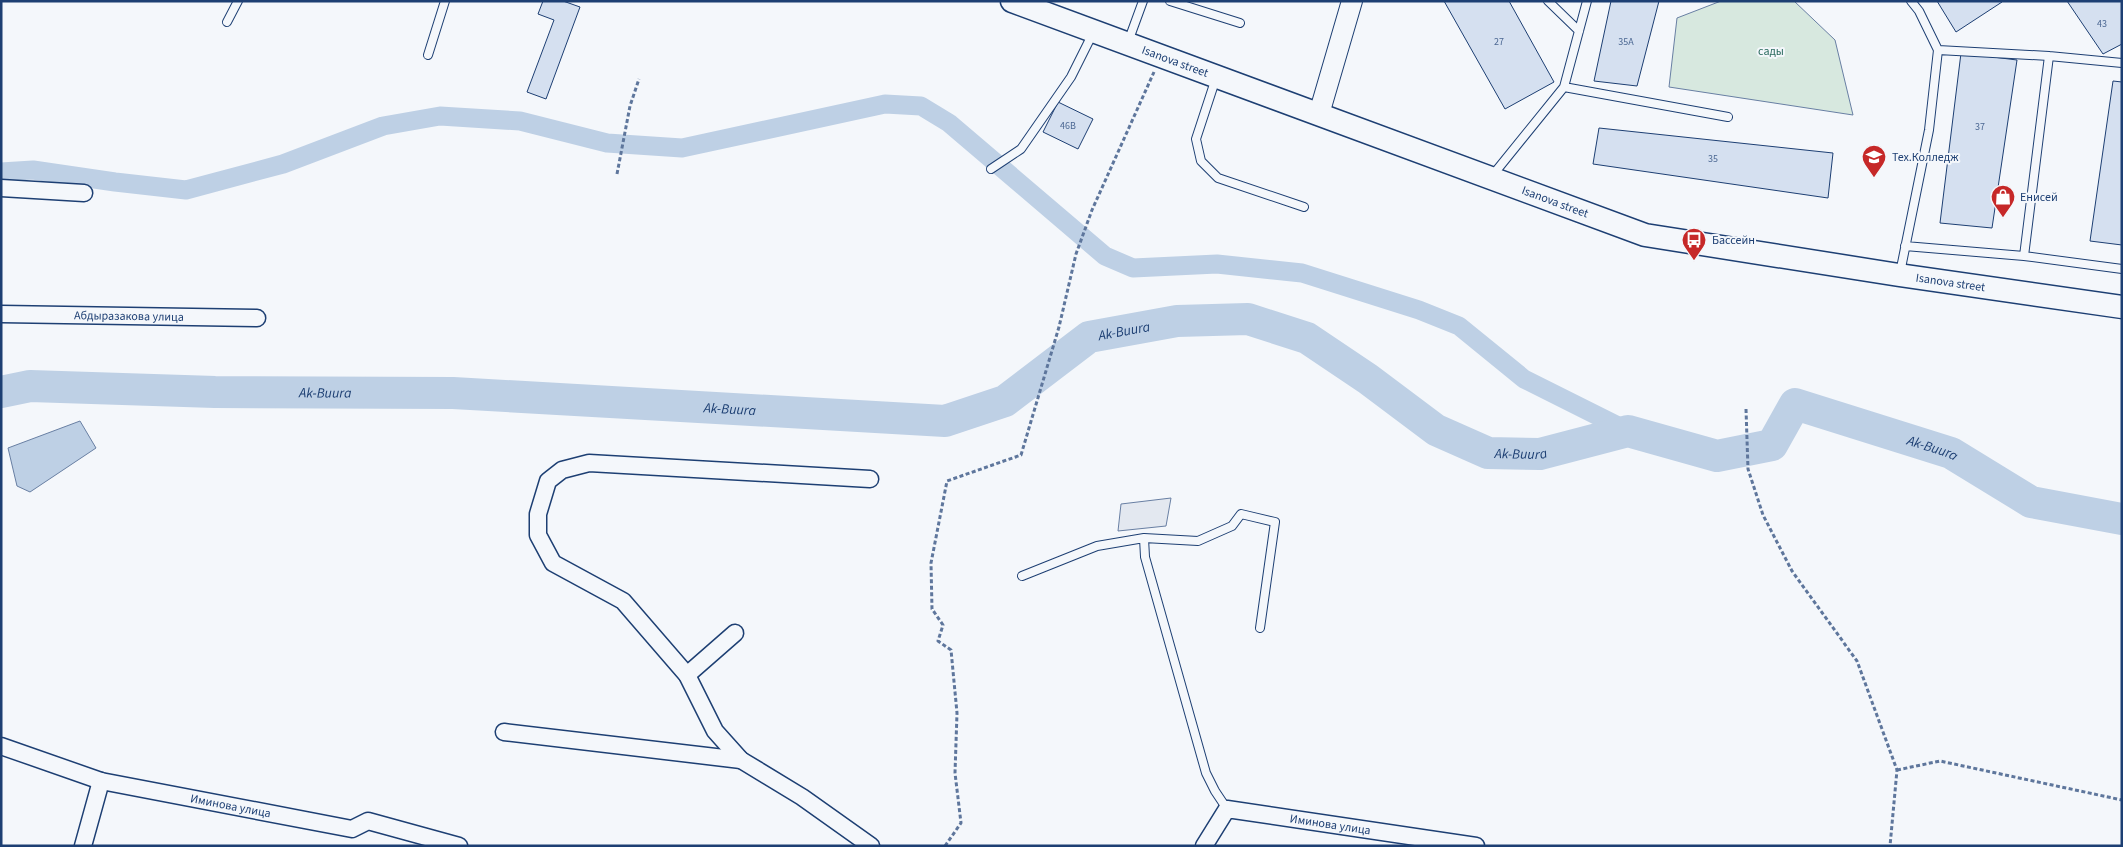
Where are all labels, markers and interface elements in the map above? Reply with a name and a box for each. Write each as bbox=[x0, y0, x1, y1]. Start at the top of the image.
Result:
house number: 43 bbox=[2097, 17, 2107, 31]
house number: 27 bbox=[1494, 35, 1504, 49]
house number: 35А bbox=[1618, 35, 1634, 49]
street label: Isanova street bbox=[1139, 42, 1211, 82]
park label: сады bbox=[1758, 43, 1784, 60]
house number: 46В bbox=[1060, 119, 1076, 133]
house number: 37 bbox=[1975, 120, 1985, 134]
school or university icon: Тех.Колледж bbox=[1861, 144, 1887, 178]
place label: Тех.Колледж bbox=[1892, 149, 1959, 166]
house number: 35 bbox=[1708, 152, 1718, 166]
street label: Isanova street bbox=[1519, 182, 1591, 222]
shop icon: Енисей bbox=[1990, 184, 2016, 218]
place label: Енисей bbox=[2020, 189, 2058, 206]
bus stop icon: Бассейн bbox=[1681, 227, 1707, 261]
place label: Бассейн bbox=[1712, 232, 1755, 249]
street label: Isanova street bbox=[1915, 270, 1986, 296]
street label: Абдыразакова улица bbox=[74, 307, 184, 326]
water label: Ak-Buura bbox=[1096, 317, 1152, 346]
water label: Ak-Buura bbox=[298, 383, 352, 404]
water label: Ak-Buura bbox=[702, 398, 757, 421]
water label: Ak-Buura bbox=[1903, 431, 1962, 466]
water label: Ak-Buura bbox=[1493, 443, 1550, 465]
street label: Иминова улица bbox=[189, 790, 272, 822]
street label: Иминова улица bbox=[1289, 810, 1372, 839]

